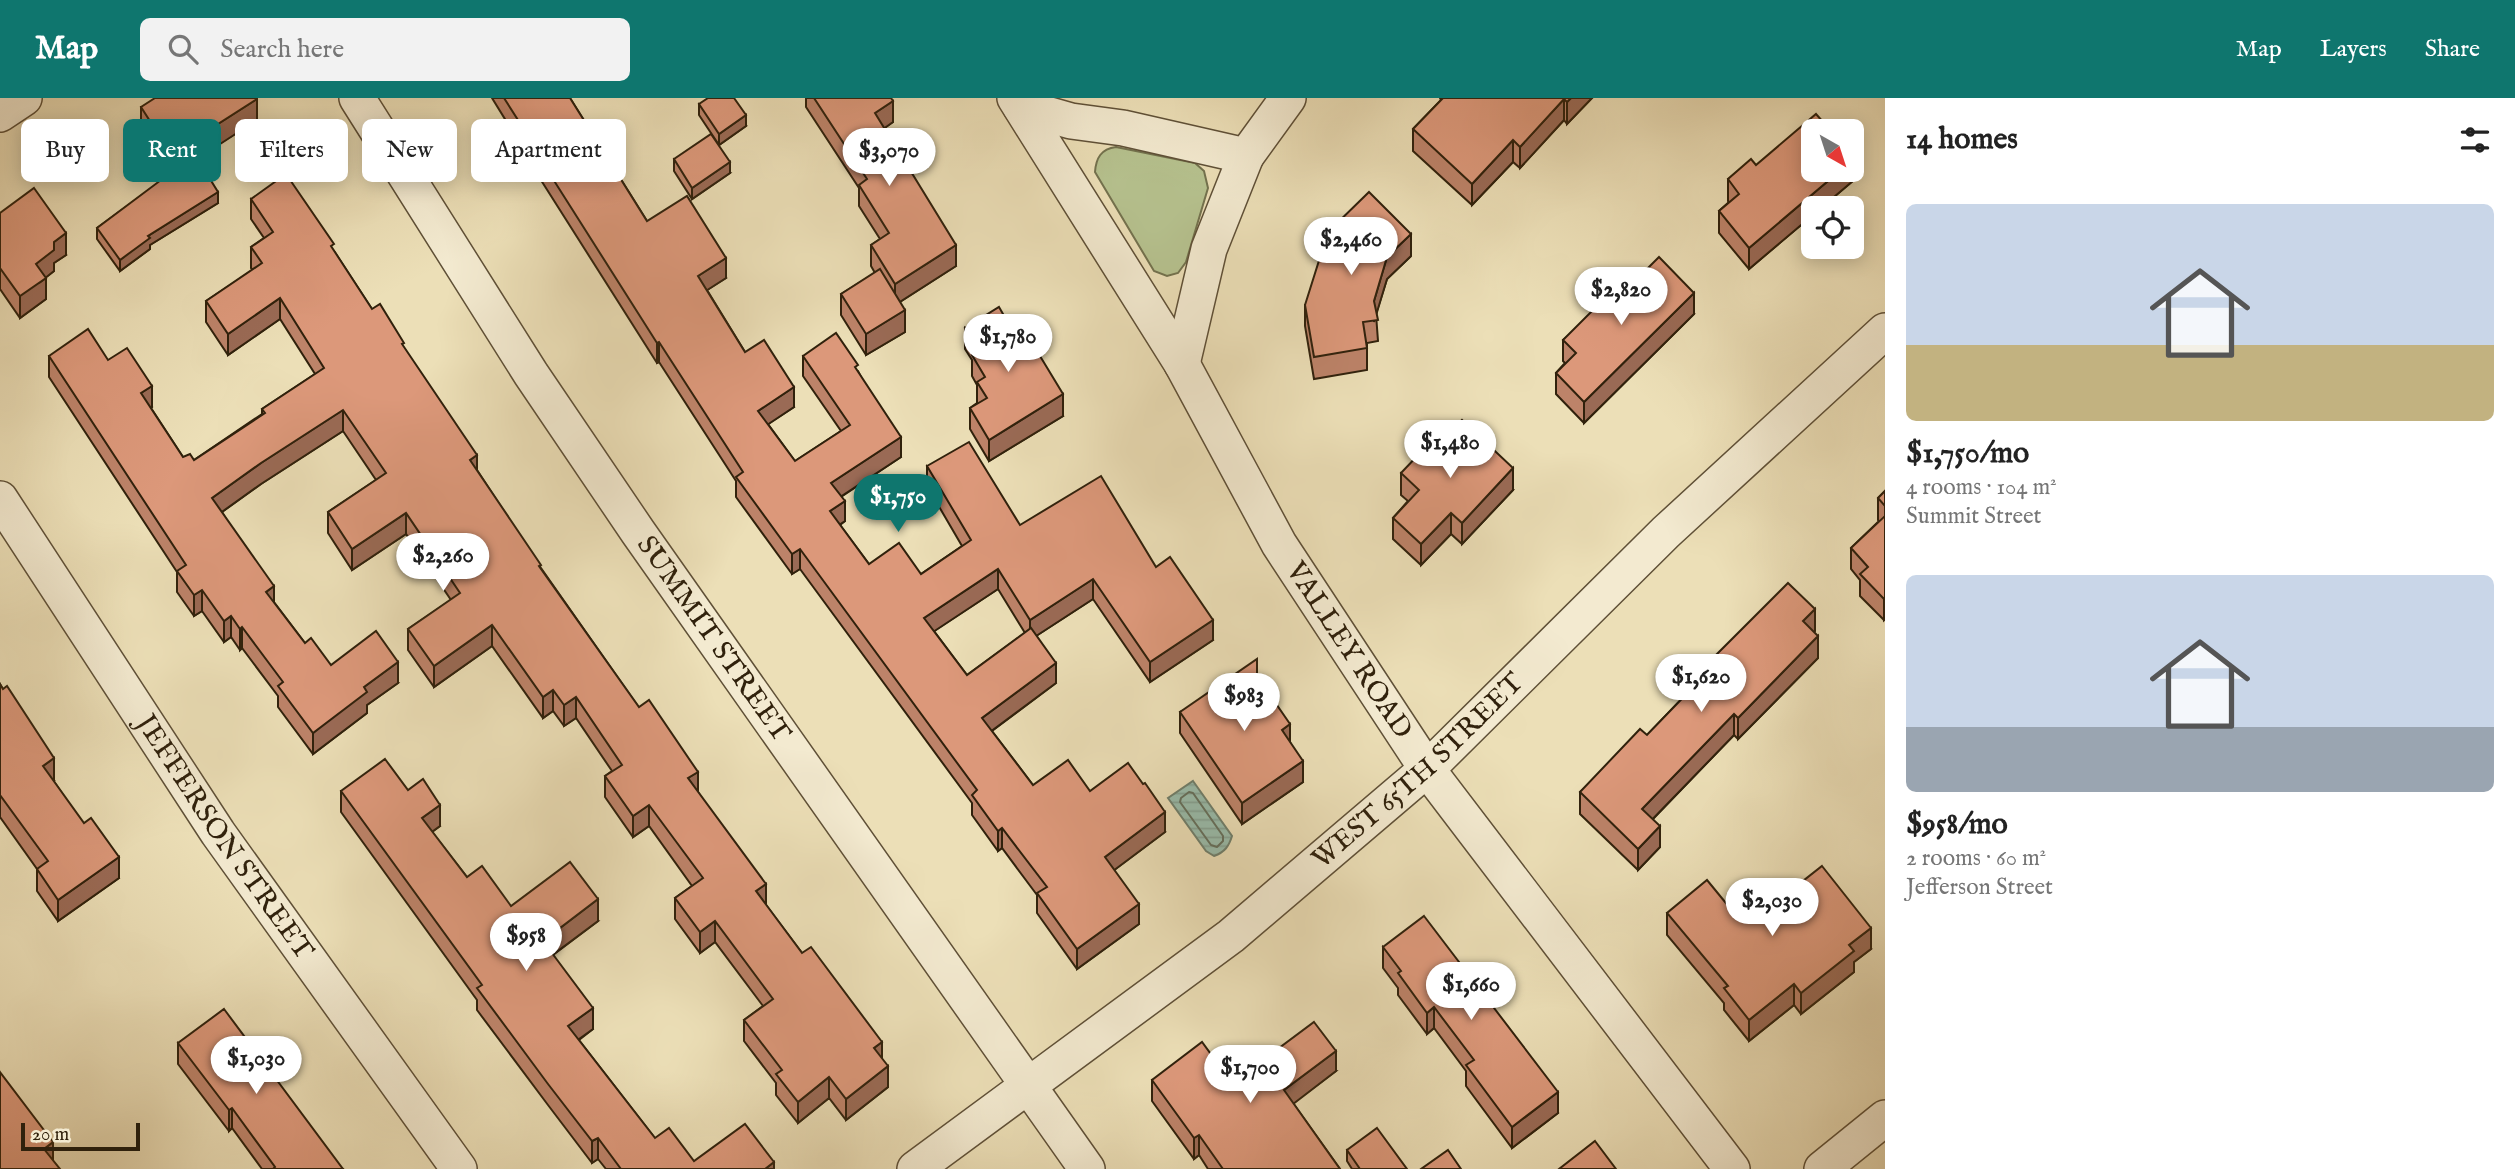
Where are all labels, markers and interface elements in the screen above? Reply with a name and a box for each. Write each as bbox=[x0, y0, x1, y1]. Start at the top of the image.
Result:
search box bbox=[140, 18, 630, 81]
text: Map bbox=[35, 28, 98, 70]
icon: search bbox=[164, 30, 202, 68]
text: Search here bbox=[220, 33, 344, 66]
text: Map bbox=[2236, 34, 2282, 65]
text: Layers bbox=[2320, 34, 2387, 65]
text: Share bbox=[2425, 34, 2480, 65]
chip: Buy bbox=[21, 119, 109, 182]
chip: Rent bbox=[123, 119, 221, 182]
chip: Filters bbox=[235, 119, 348, 182]
chip: New bbox=[362, 119, 457, 182]
chip: Apartment bbox=[471, 119, 626, 182]
north arrow bbox=[1801, 119, 1864, 182]
map controls bbox=[1801, 119, 1864, 259]
text: 14 homes bbox=[1906, 121, 2018, 159]
icon: filters bbox=[2456, 121, 2494, 159]
pin: $3,070 bbox=[832, 129, 946, 188]
text: $3,070 bbox=[859, 136, 919, 165]
button: locate bbox=[1801, 196, 1864, 259]
pin: $2,460 bbox=[1294, 218, 1408, 277]
text: $2,460 bbox=[1320, 225, 1382, 254]
icon: home bbox=[2137, 250, 2263, 376]
pin: $2,820 bbox=[1564, 268, 1678, 327]
text: $2,820 bbox=[1591, 275, 1651, 304]
pin: $1,780 bbox=[951, 314, 1065, 374]
text: $1,780 bbox=[979, 322, 1037, 351]
pin: $1,480 bbox=[1393, 420, 1507, 480]
text: $1,480 bbox=[1420, 428, 1480, 457]
text: $1,750/mo bbox=[1906, 435, 2029, 473]
text: 4 rooms · 104 m² bbox=[1906, 473, 2057, 502]
pin: $1,750 bbox=[841, 474, 955, 534]
text: $1,750 bbox=[870, 482, 926, 511]
text: Summit Street bbox=[1906, 502, 2041, 531]
street label: SUMMIT STREET bbox=[629, 529, 798, 749]
pin: $2,260 bbox=[386, 533, 500, 593]
text: $2,260 bbox=[412, 541, 474, 570]
street label: VALLEY ROAD bbox=[1278, 555, 1420, 746]
icon: home bbox=[2137, 621, 2263, 747]
pin: $1,620 bbox=[1644, 654, 1758, 714]
text: $1,620 bbox=[1671, 662, 1731, 691]
street label: WEST 65TH STREET bbox=[1305, 665, 1532, 877]
pin: $983 bbox=[1203, 674, 1285, 733]
text: $983 bbox=[1224, 681, 1264, 710]
street label: JEFFERSON STREET bbox=[126, 706, 321, 967]
text: $958/mo bbox=[1906, 806, 2008, 844]
text: 2 rooms · 60 m² bbox=[1906, 844, 2046, 873]
text: Jefferson Street bbox=[1906, 873, 2053, 902]
pin: $2,030 bbox=[1715, 878, 1829, 938]
text: $2,030 bbox=[1742, 886, 1802, 915]
pin: $958 bbox=[485, 914, 567, 973]
text: $958 bbox=[506, 921, 546, 950]
pin: $1,660 bbox=[1414, 962, 1528, 1022]
text: $1,660 bbox=[1442, 970, 1500, 999]
pin: $1,030 bbox=[199, 1037, 313, 1096]
text: $1,030 bbox=[227, 1044, 285, 1073]
pin: $1,700 bbox=[1193, 1046, 1307, 1105]
text: $1,700 bbox=[1220, 1053, 1280, 1082]
scale bar bbox=[21, 1120, 140, 1152]
text: 20 m bbox=[32, 1123, 69, 1147]

